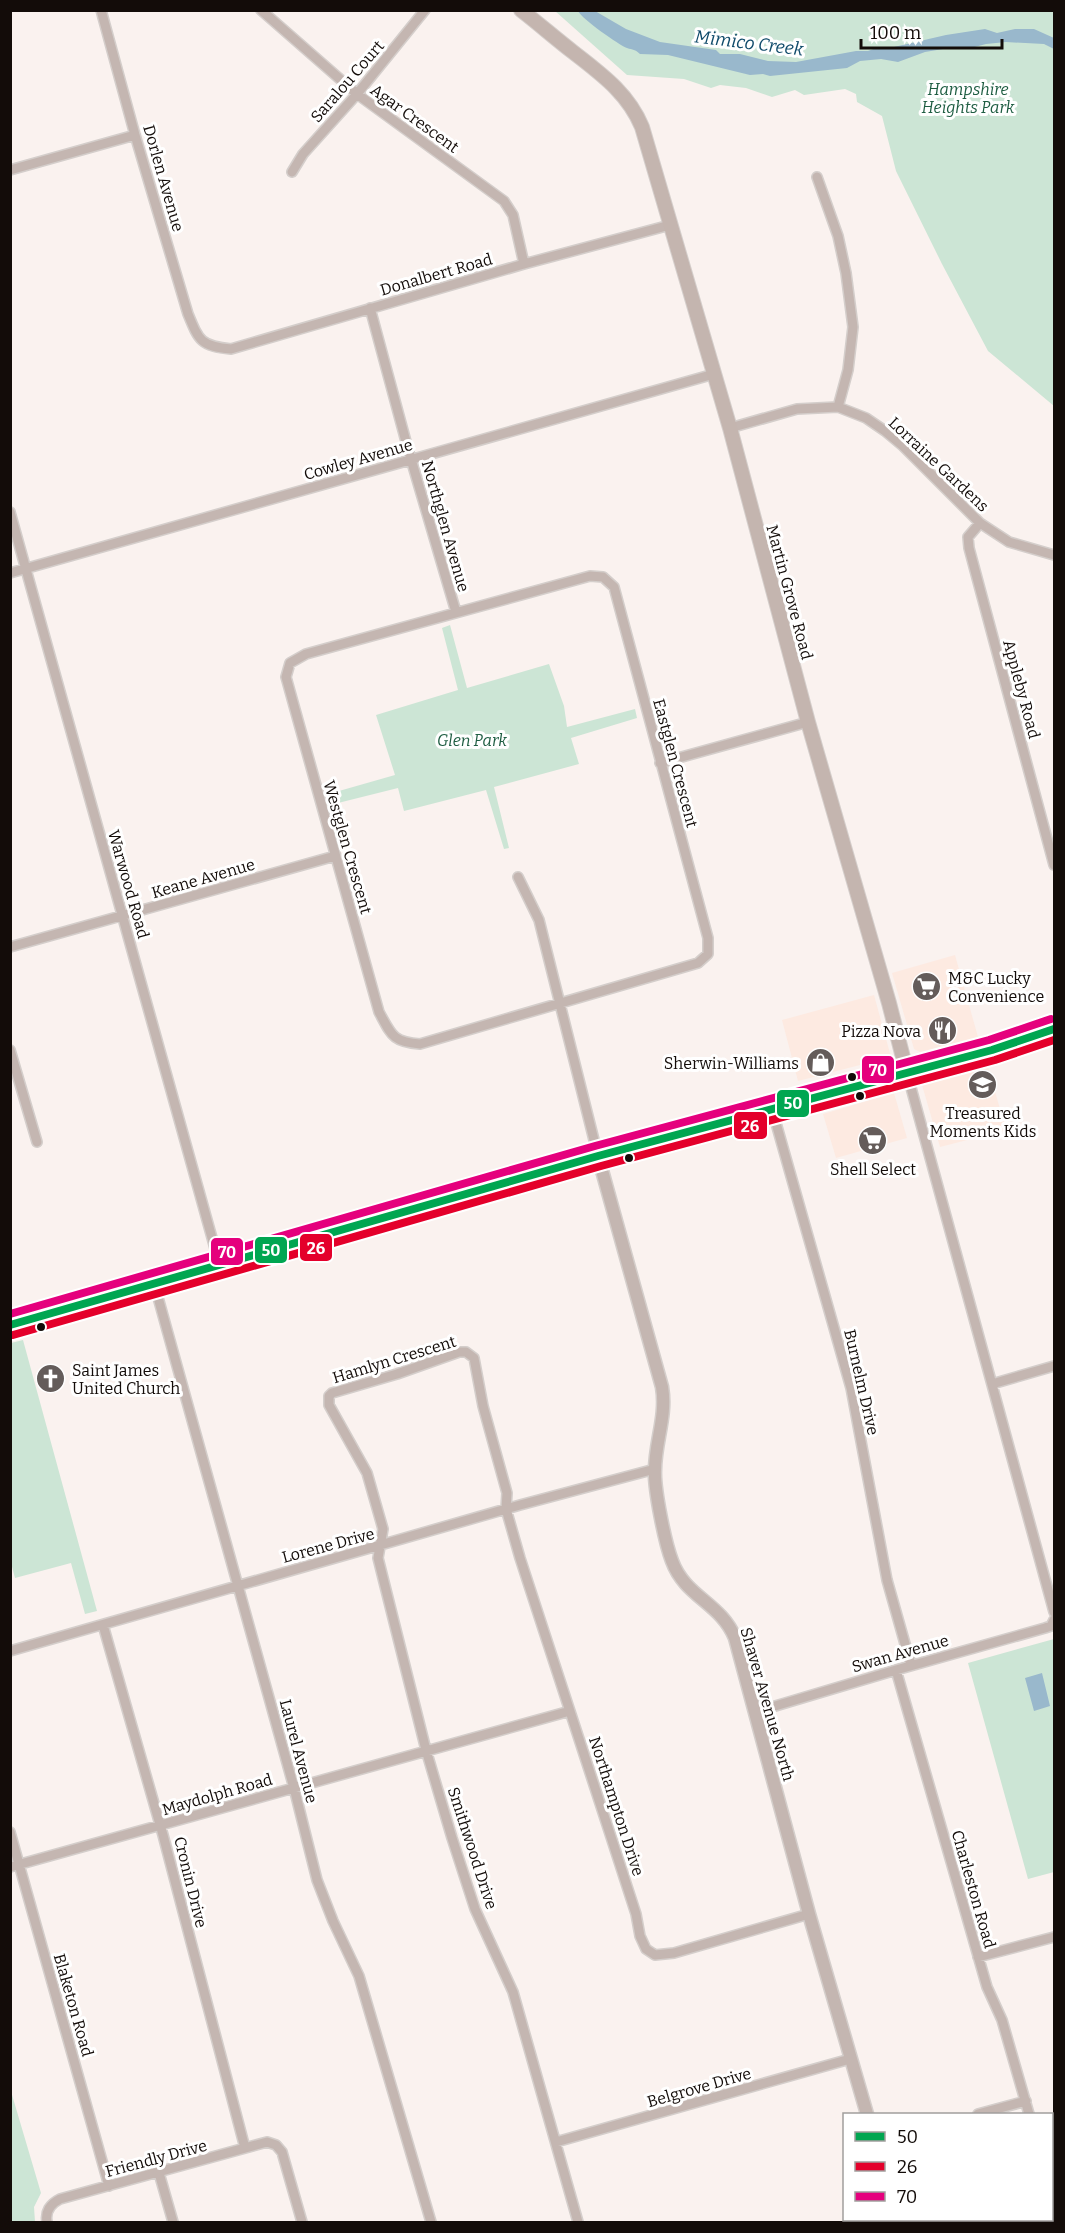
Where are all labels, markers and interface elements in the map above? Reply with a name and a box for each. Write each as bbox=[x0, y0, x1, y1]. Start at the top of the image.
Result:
scale bar bbox=[861, 12, 1002, 50]
text: 100 m bbox=[870, 22, 921, 44]
water label: Mimico Creek bbox=[693, 25, 805, 61]
street label: Saralou Court bbox=[307, 36, 388, 126]
street label: Agar Crescent bbox=[367, 80, 463, 157]
park label: Hampshire Heights Park bbox=[922, 80, 1015, 117]
street label: Dorlen Avenue bbox=[139, 122, 188, 234]
street label: Donalbert Road bbox=[378, 249, 495, 300]
street label: Lorraine Gardens bbox=[885, 413, 993, 516]
street label: Cowley Avenue bbox=[302, 435, 415, 484]
street label: Northglen Avenue bbox=[418, 458, 473, 594]
street label: Martin Grove Road bbox=[762, 523, 817, 662]
street label: Appleby Road bbox=[999, 638, 1044, 741]
street label: Eastglen Crescent bbox=[649, 697, 702, 830]
park label: Glen Park bbox=[437, 731, 507, 750]
street label: Westglen Crescent bbox=[319, 778, 376, 916]
street label: Warwood Road bbox=[104, 828, 153, 941]
street label: Keane Avenue bbox=[149, 855, 257, 902]
place label: M&C Lucky Convenience bbox=[948, 969, 1044, 1006]
supermarket icon: M&C Lucky Convenience bbox=[911, 971, 943, 1003]
restaurant icon: Pizza Nova bbox=[926, 1015, 958, 1047]
place label: Pizza Nova bbox=[841, 1022, 921, 1041]
shop icon: Sherwin-Williams bbox=[804, 1047, 836, 1079]
place label: Sherwin-Williams bbox=[664, 1054, 799, 1073]
line badge: 70 bbox=[861, 1055, 895, 1084]
text: 70 bbox=[869, 1061, 887, 1080]
school or university icon: Treasured Moments Kids bbox=[967, 1069, 999, 1101]
unlabelled marker bbox=[846, 1071, 858, 1083]
line badge: 50 bbox=[776, 1089, 810, 1118]
unlabelled marker bbox=[854, 1090, 866, 1102]
text: 50 bbox=[784, 1094, 802, 1113]
place label: Treasured Moments Kids bbox=[930, 1104, 1036, 1141]
line badge: 26 bbox=[733, 1111, 768, 1140]
text: 26 bbox=[741, 1117, 760, 1136]
supermarket icon: Shell Select bbox=[857, 1125, 889, 1157]
unlabelled marker bbox=[623, 1152, 635, 1164]
place label: Shell Select bbox=[830, 1160, 916, 1179]
line badge: 26 bbox=[299, 1233, 333, 1262]
line badge: 50 bbox=[254, 1236, 288, 1264]
line badge: 70 bbox=[210, 1237, 244, 1266]
text: 26 bbox=[307, 1239, 326, 1258]
text: 50 bbox=[262, 1241, 280, 1260]
text: 70 bbox=[218, 1243, 236, 1262]
unlabelled marker bbox=[35, 1321, 47, 1333]
street label: Burnelm Drive bbox=[840, 1327, 883, 1437]
street label: Hamlyn Crescent bbox=[330, 1332, 458, 1387]
place label: Saint James United Church bbox=[72, 1361, 180, 1398]
church icon: Saint James United Church bbox=[35, 1363, 67, 1395]
street label: Lorene Drive bbox=[280, 1524, 376, 1567]
street label: Shaver Avenue North bbox=[737, 1625, 799, 1783]
street label: Swan Avenue bbox=[850, 1631, 951, 1676]
street label: Laurel Avenue bbox=[276, 1697, 322, 1805]
street label: Northampton Drive bbox=[585, 1734, 648, 1878]
street label: Maydolph Road bbox=[160, 1769, 275, 1819]
street label: Smithwood Drive bbox=[444, 1785, 501, 1912]
street label: Charleston Road bbox=[948, 1828, 1000, 1951]
street label: Cronin Drive bbox=[170, 1834, 211, 1930]
street label: Blaketon Road bbox=[50, 1951, 97, 2059]
street label: Belgrove Drive bbox=[645, 2064, 753, 2111]
legend bbox=[843, 2113, 1053, 2221]
text: 50 bbox=[897, 2126, 918, 2148]
street label: Friendly Drive bbox=[103, 2136, 209, 2181]
text: 26 bbox=[897, 2156, 917, 2178]
text: 70 bbox=[897, 2186, 917, 2208]

